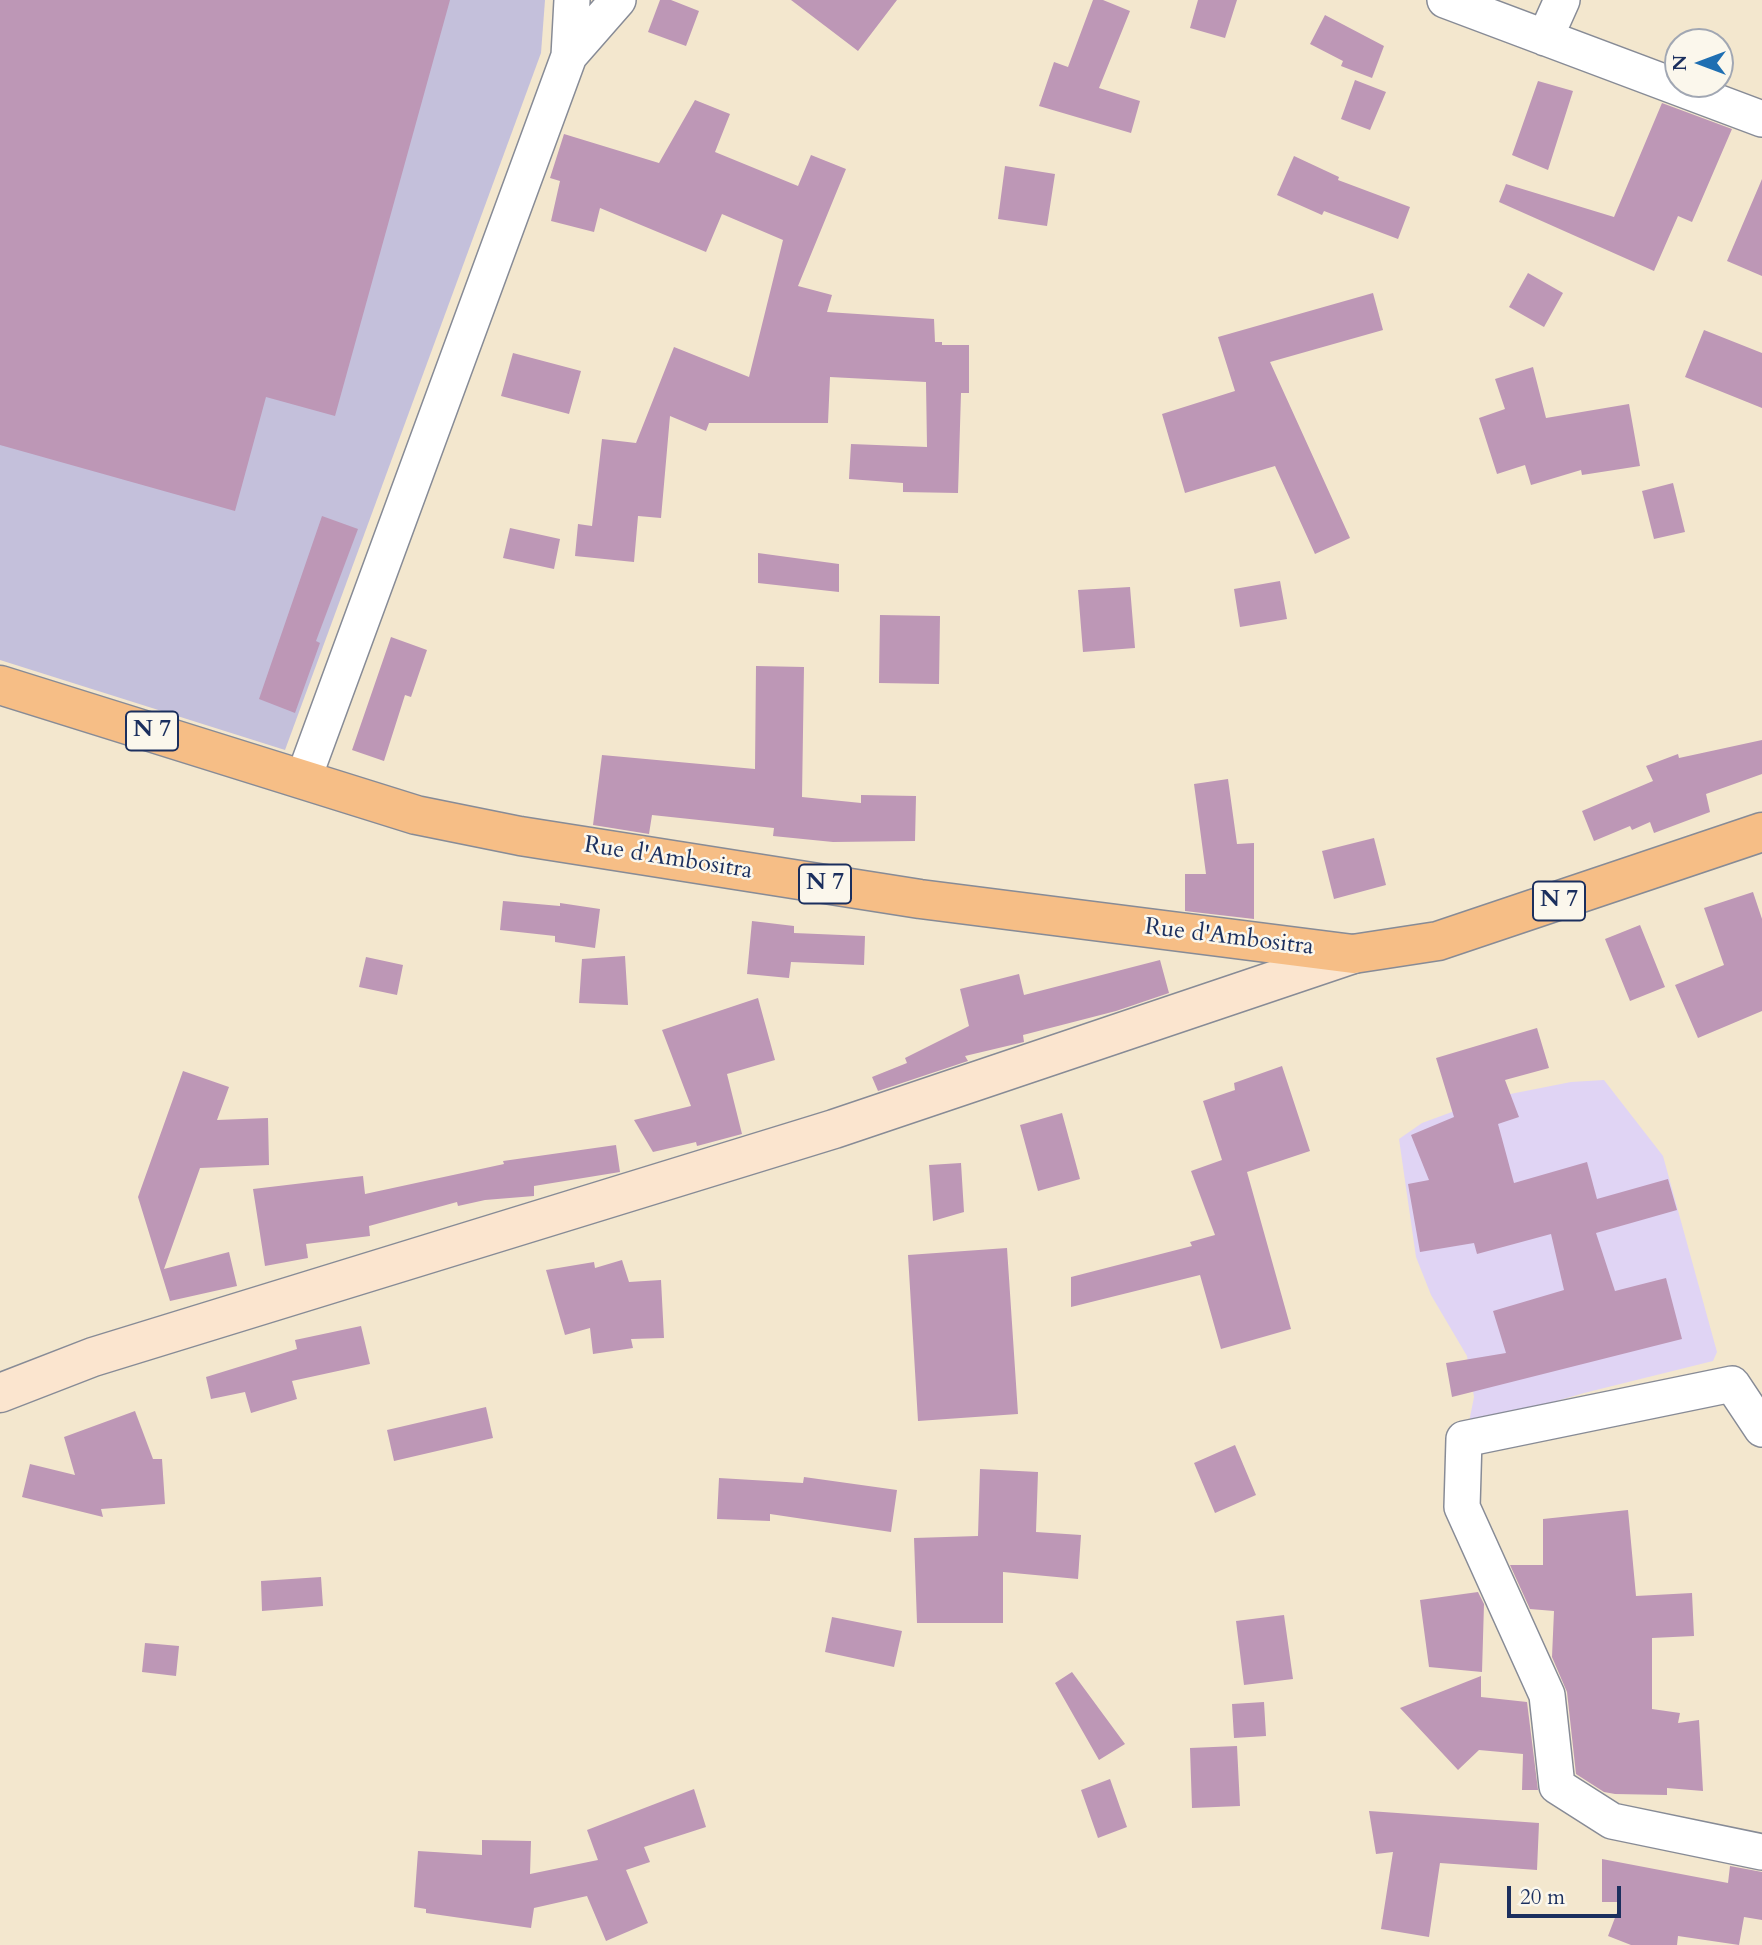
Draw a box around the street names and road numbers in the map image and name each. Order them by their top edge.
road number: N 7 [126,712,178,750]
street label: Rue d'Ambositra [582,831,754,887]
road number: N 7 [799,864,851,904]
road number: N 7 [1533,882,1585,920]
street label: Rue d'Ambositra [1143,913,1315,963]

